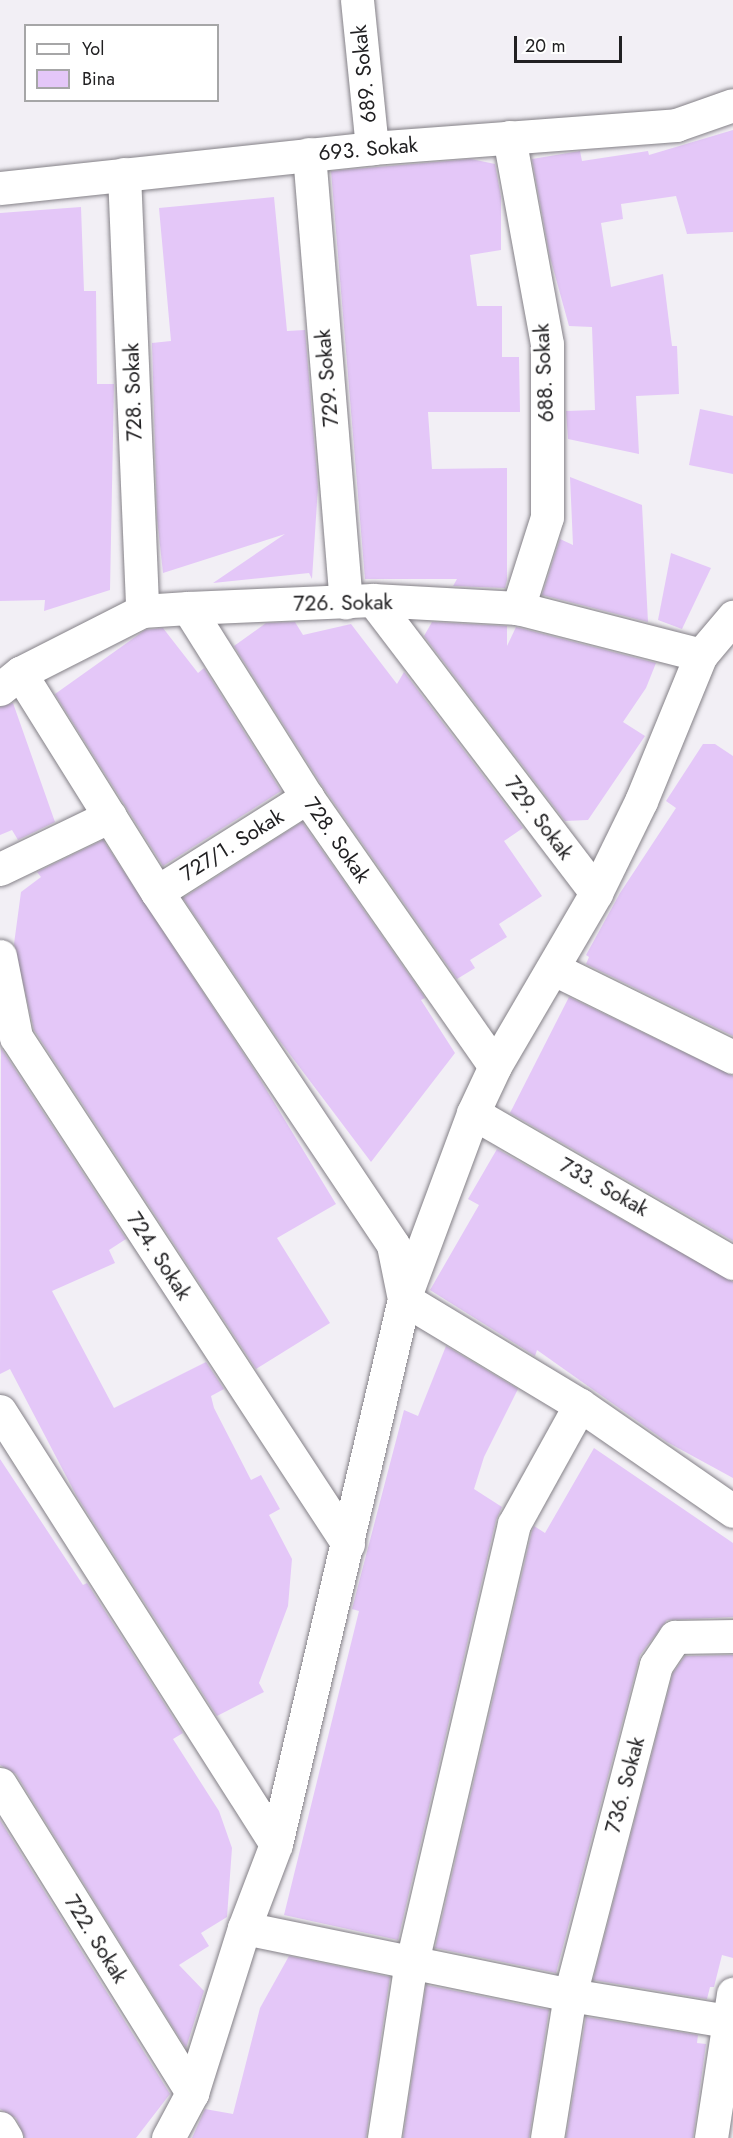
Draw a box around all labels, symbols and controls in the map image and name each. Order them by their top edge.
legend [24,24,219,102]
street label: 689. Sokak [346,24,382,124]
scale bar [517,24,625,62]
text: 20 m [525,33,565,59]
text: Yol [82,36,104,62]
text: Bina [82,66,115,92]
street label: 693. Sokak [317,132,419,166]
street label: 688. Sokak [529,323,559,423]
street label: 729. Sokak [310,328,344,428]
street label: 728. Sokak [119,342,147,442]
street label: 726. Sokak [293,590,393,616]
street label: 729. Sokak [500,771,578,865]
street label: 728. Sokak [298,793,376,887]
street label: 727/1. Sokak [176,803,288,887]
street label: 733. Sokak [555,1152,653,1222]
street label: 724. Sokak [121,1207,197,1305]
street label: 736. Sokak [600,1734,650,1836]
street label: 722. Sokak [59,1890,133,1988]

